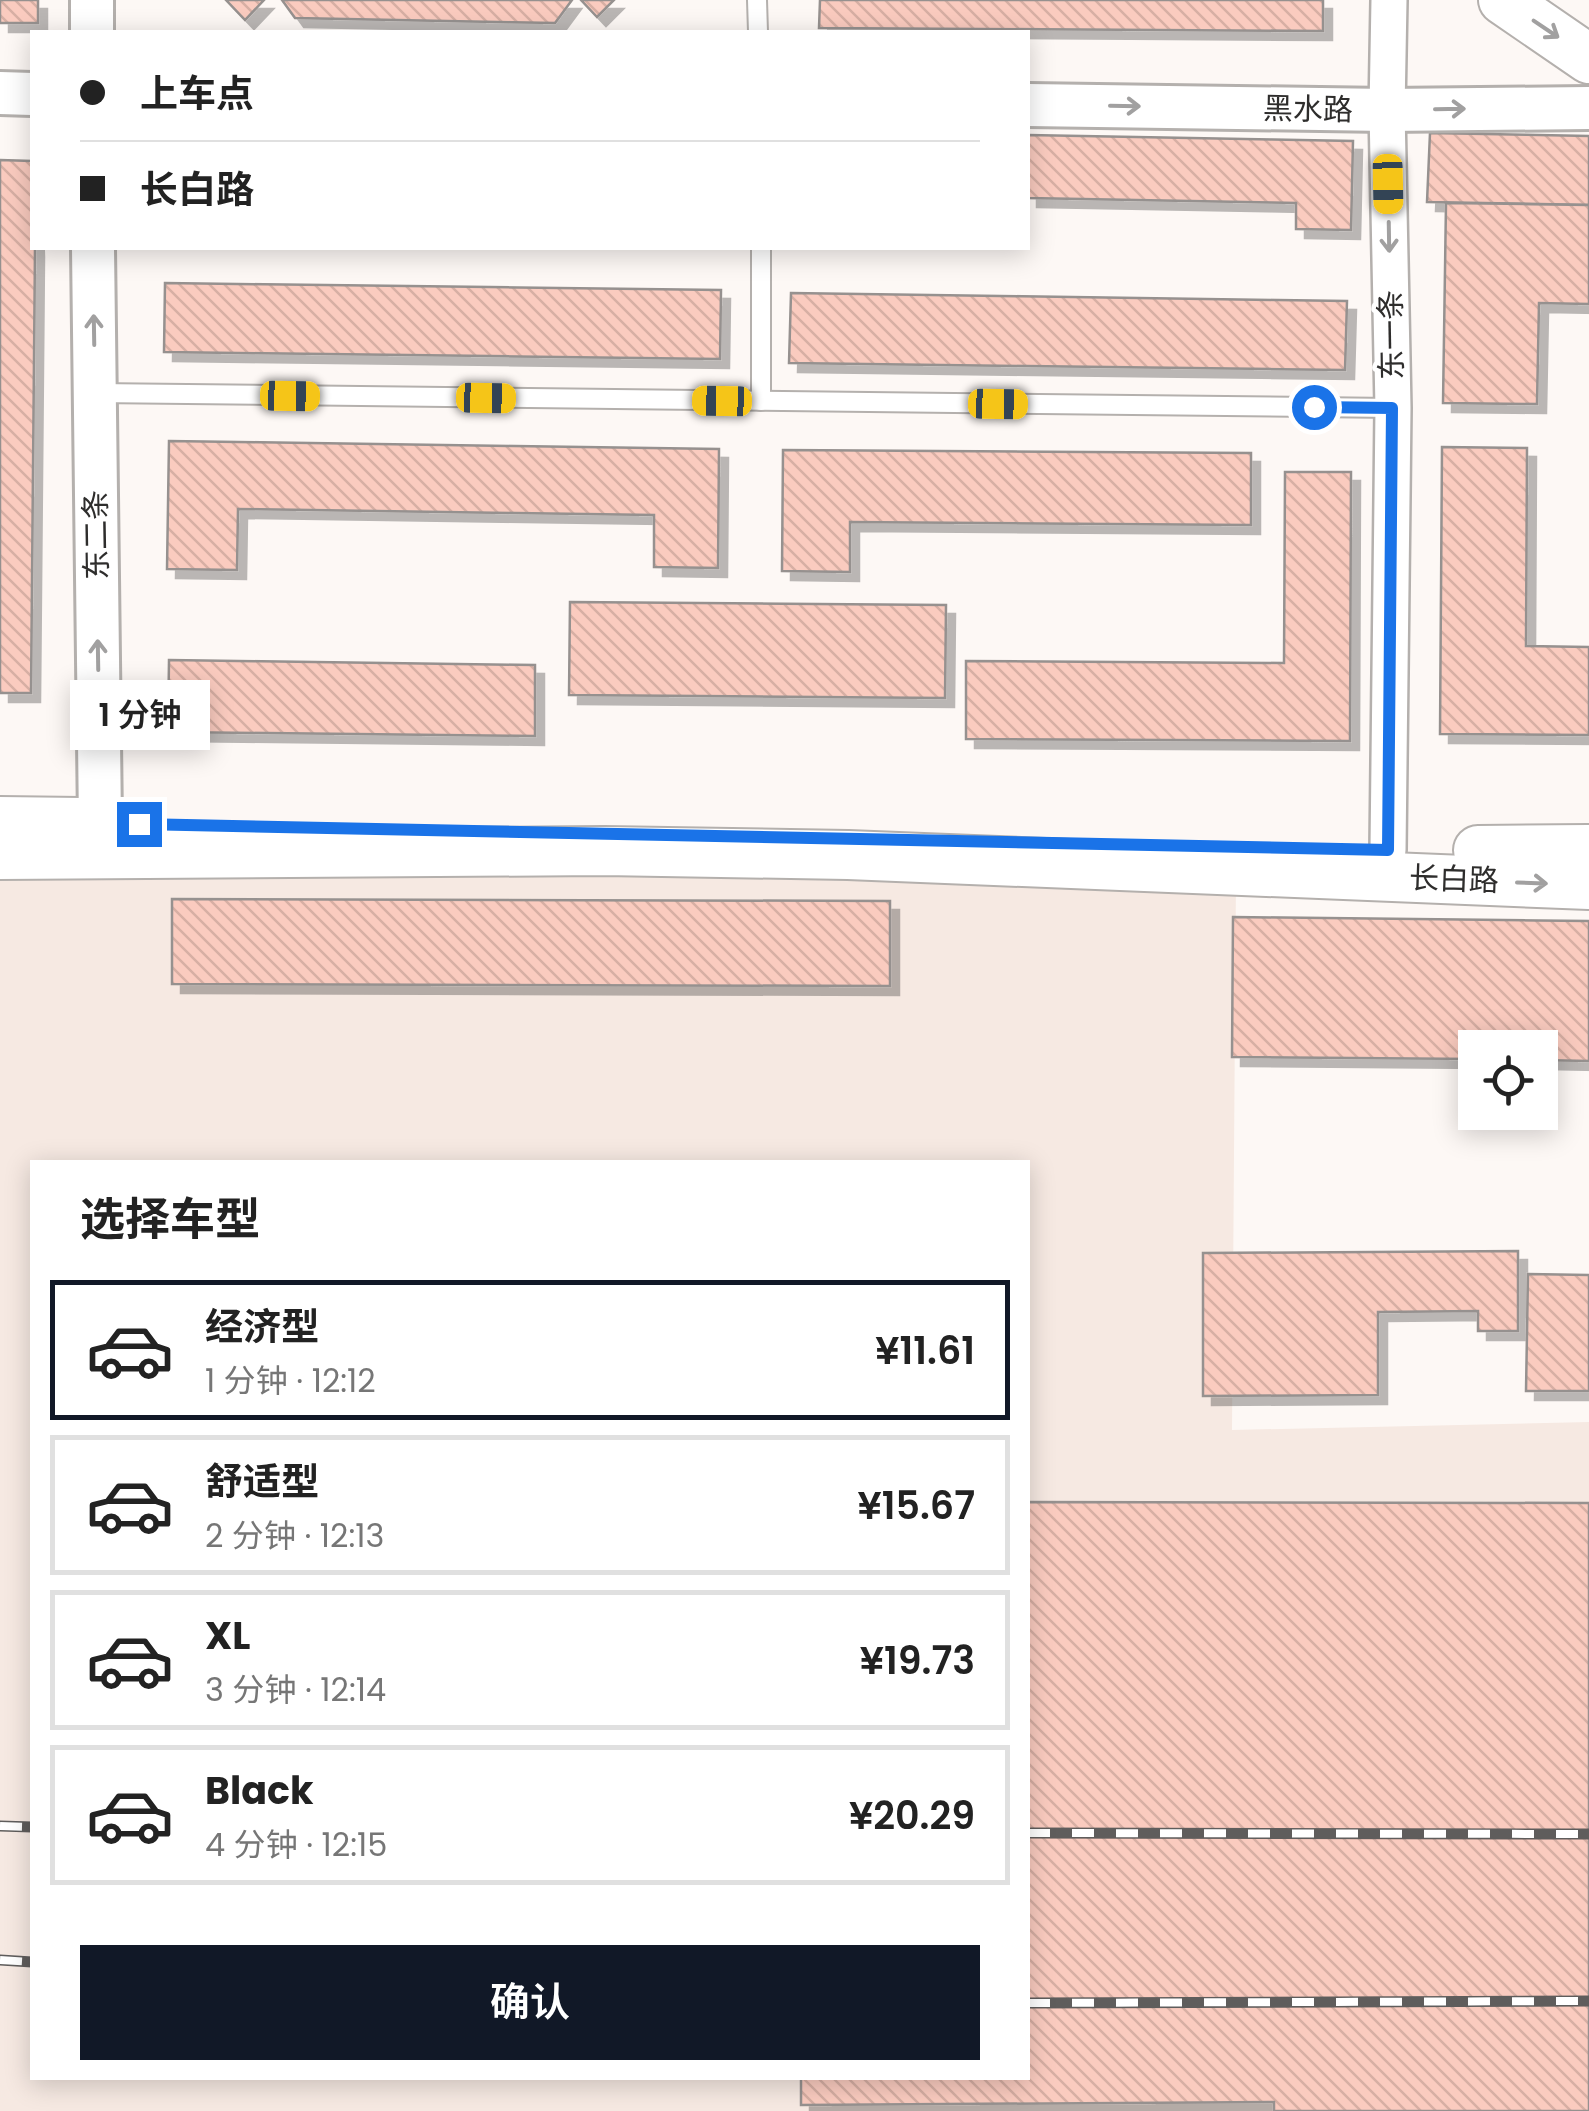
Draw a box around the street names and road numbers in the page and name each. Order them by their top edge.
street label: 黑水路 [1263,87,1353,131]
street label: 东一条 [1369,290,1413,380]
street label: 东二条 [74,490,118,580]
street label: 长白路 [1408,856,1500,902]

